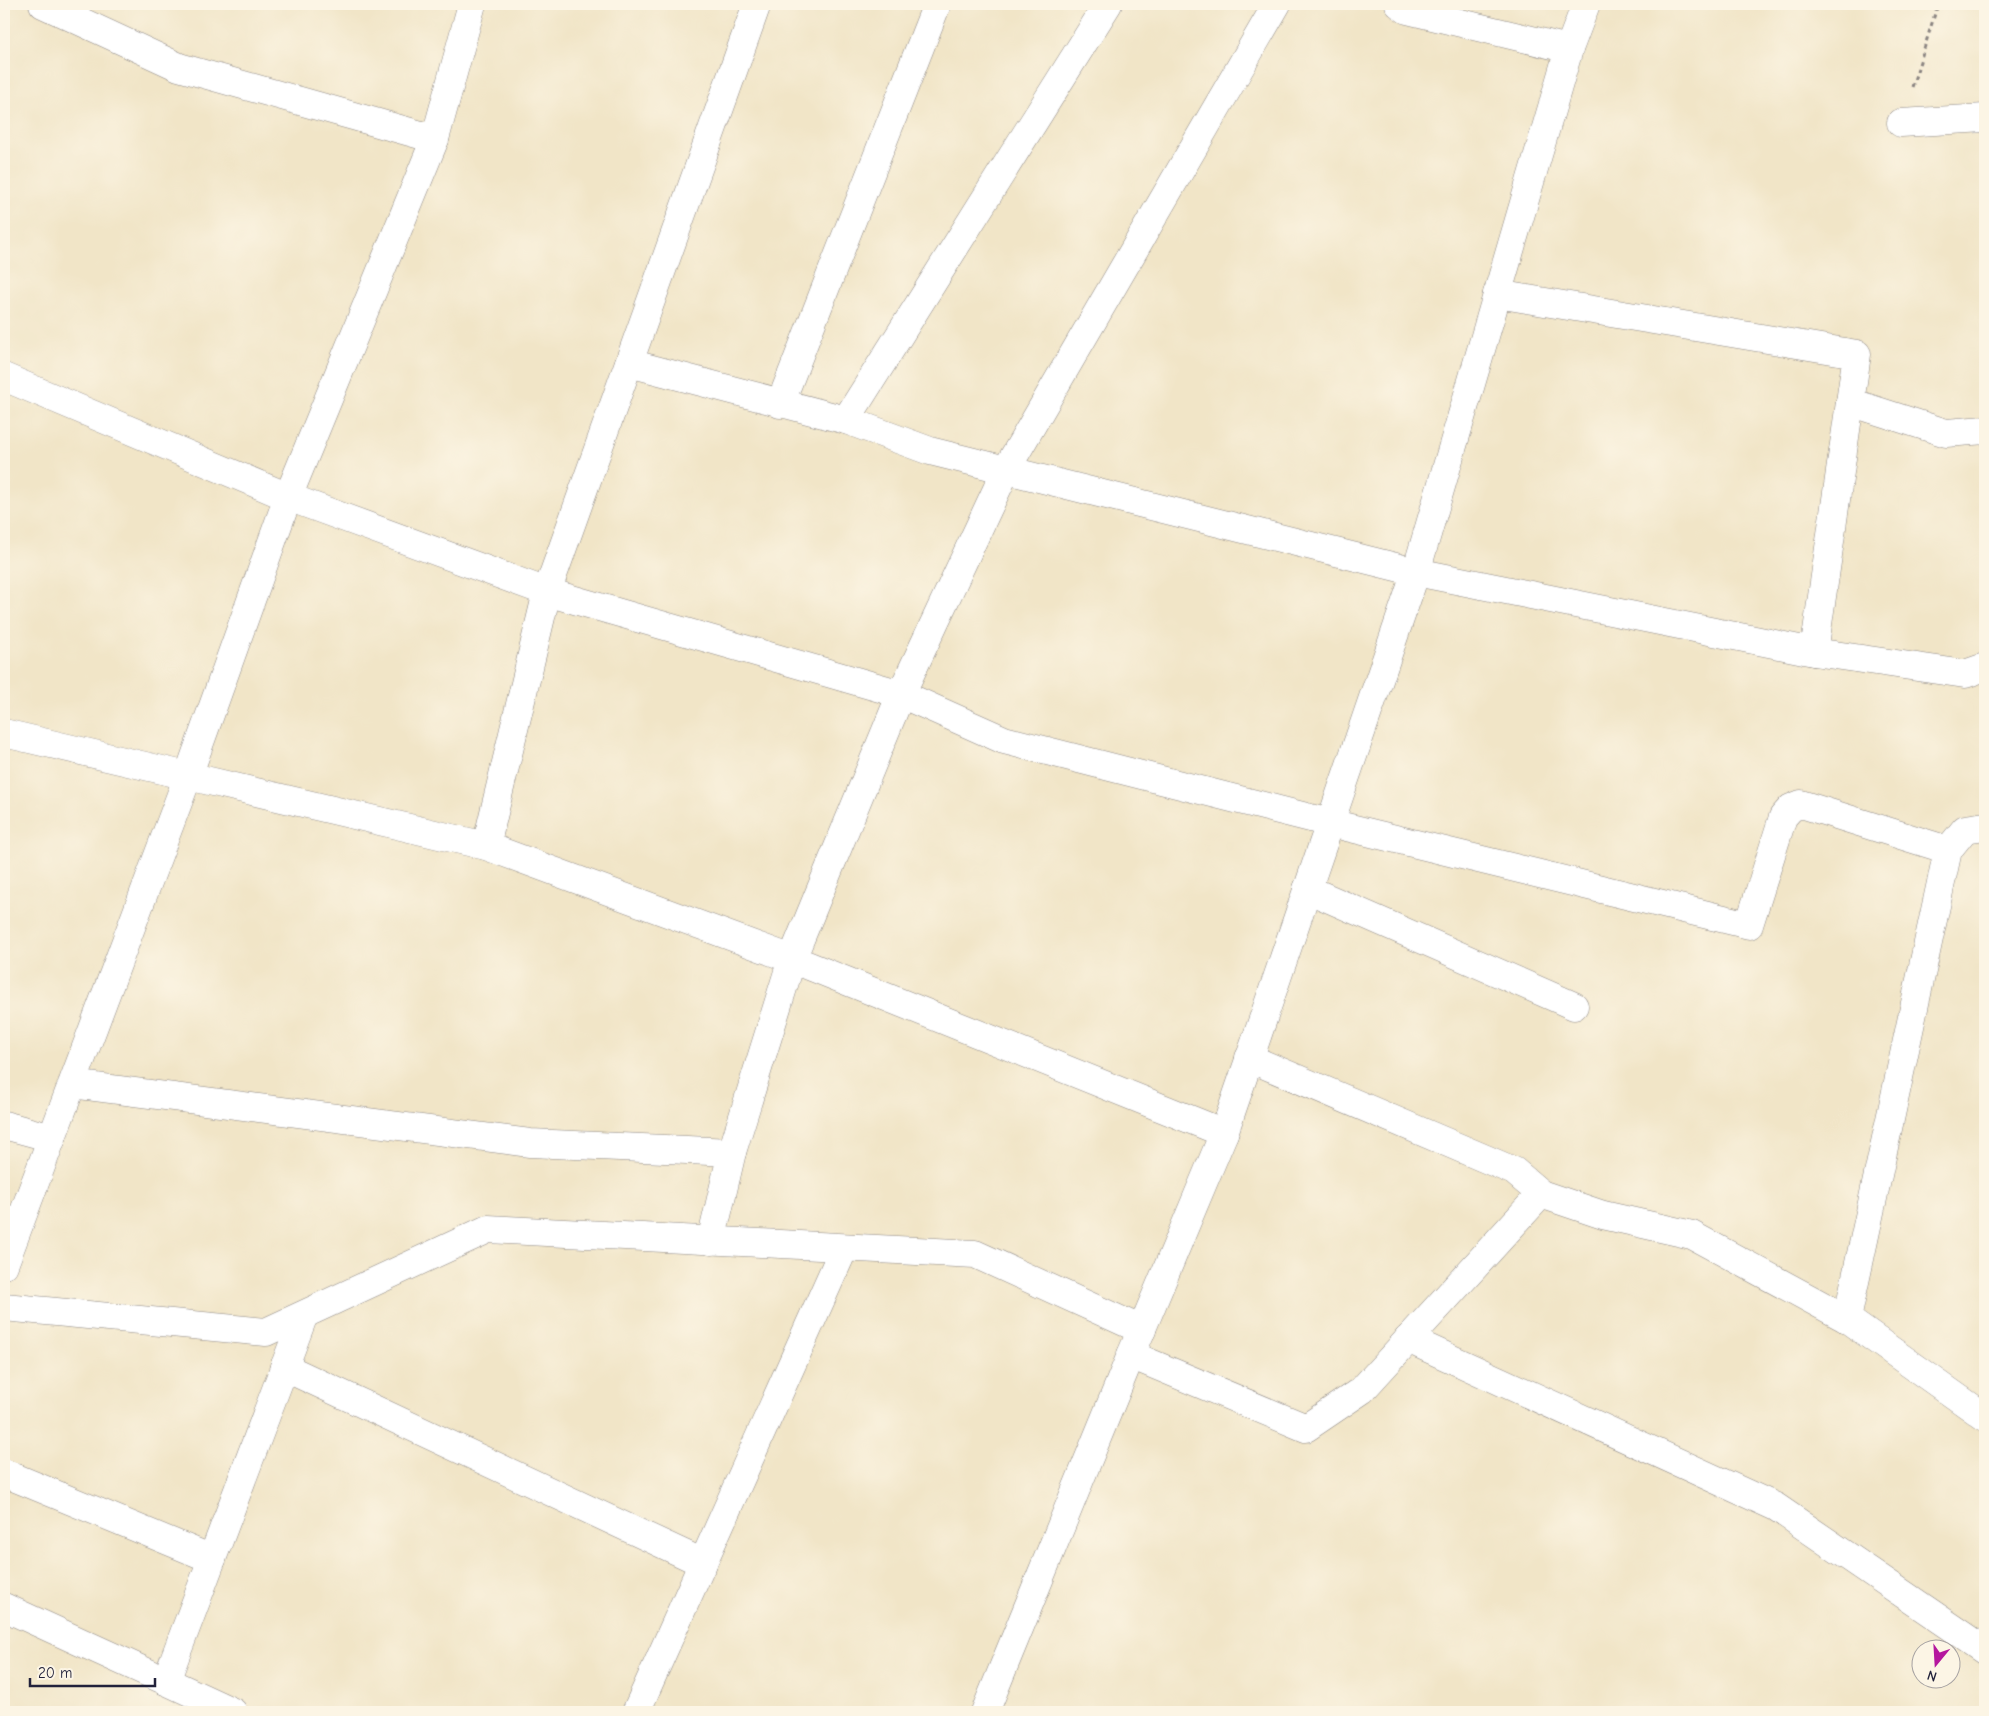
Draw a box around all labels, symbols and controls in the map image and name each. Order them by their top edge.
north arrow [1912,1638,1962,1688]
scale bar [30,1656,155,1688]
text: 20 m [38,1664,72,1682]
text: N [1925,1666,1939,1685]

